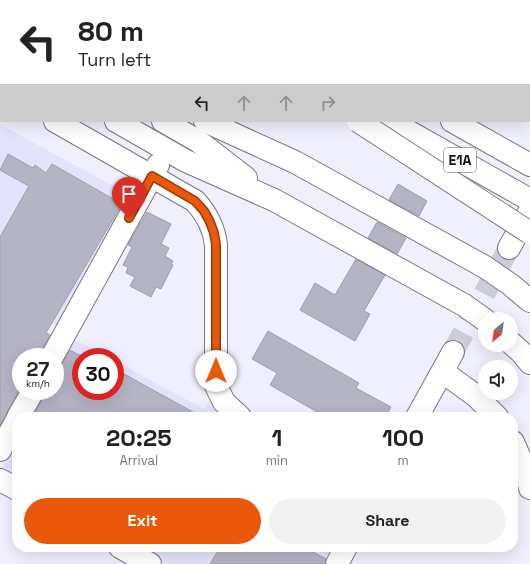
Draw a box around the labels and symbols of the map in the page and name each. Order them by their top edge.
road number: E1A [444,148,476,172]
pin [112,177,146,218]
north arrow [478,312,518,352]
speed limit sign: 30 [72,348,124,400]
position arrow [195,350,237,392]

